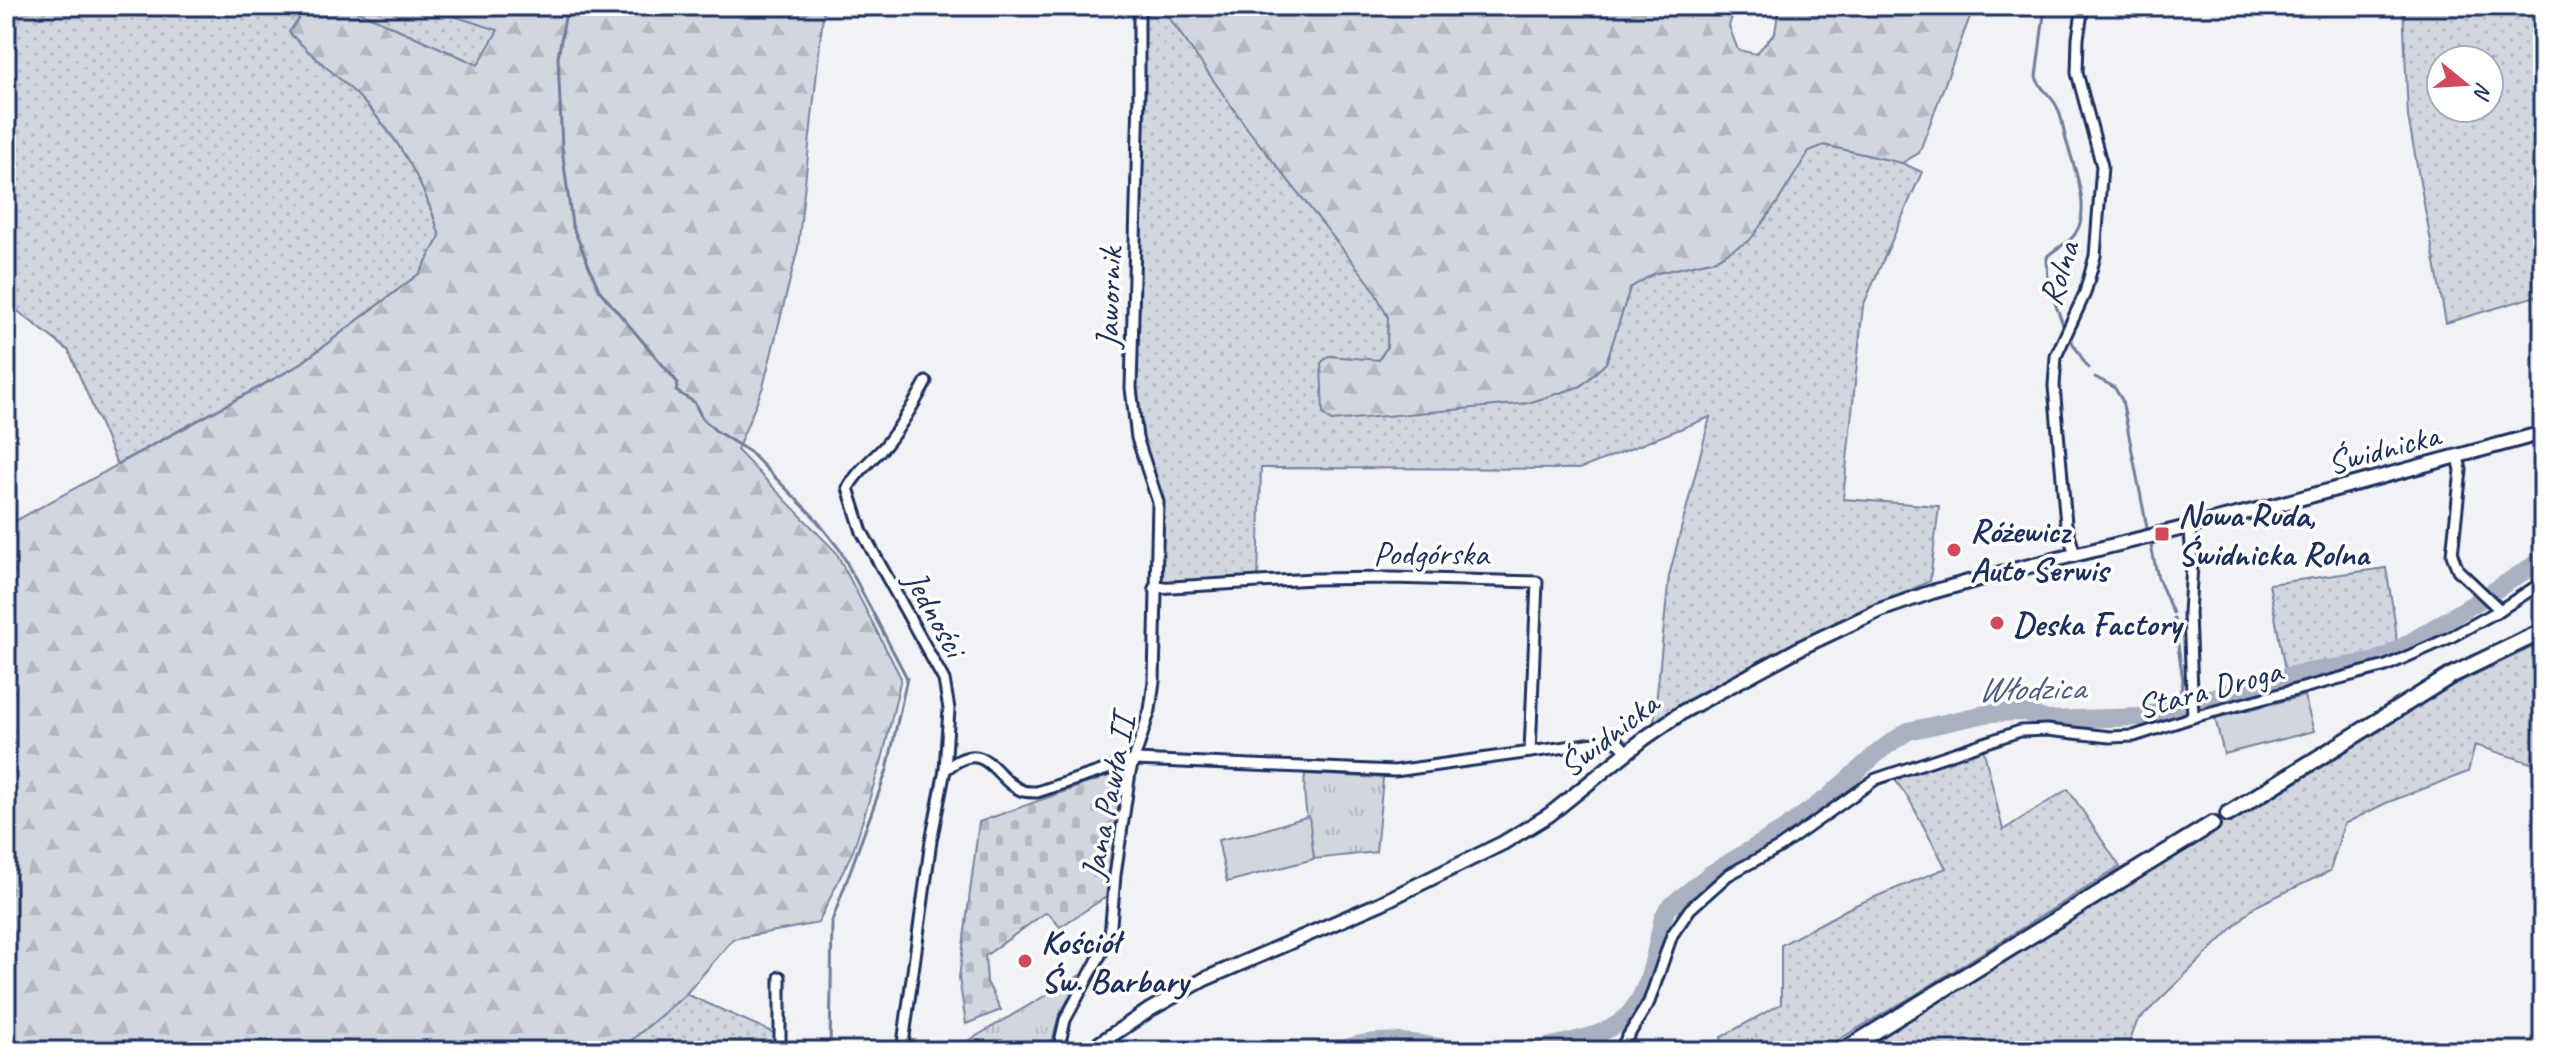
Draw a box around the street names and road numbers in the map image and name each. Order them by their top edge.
street label: Rolna [2028,234,2090,311]
street label: Jawornik [1085,244,1132,351]
street label: Świdnicka [2322,412,2447,484]
street label: Podgórska [1373,532,1491,575]
street label: Jedności [894,561,978,667]
street label: Stara Droga [2132,648,2288,728]
street label: Świdnicka [1550,680,1669,787]
street label: Jana Pawła II [1070,704,1146,885]

